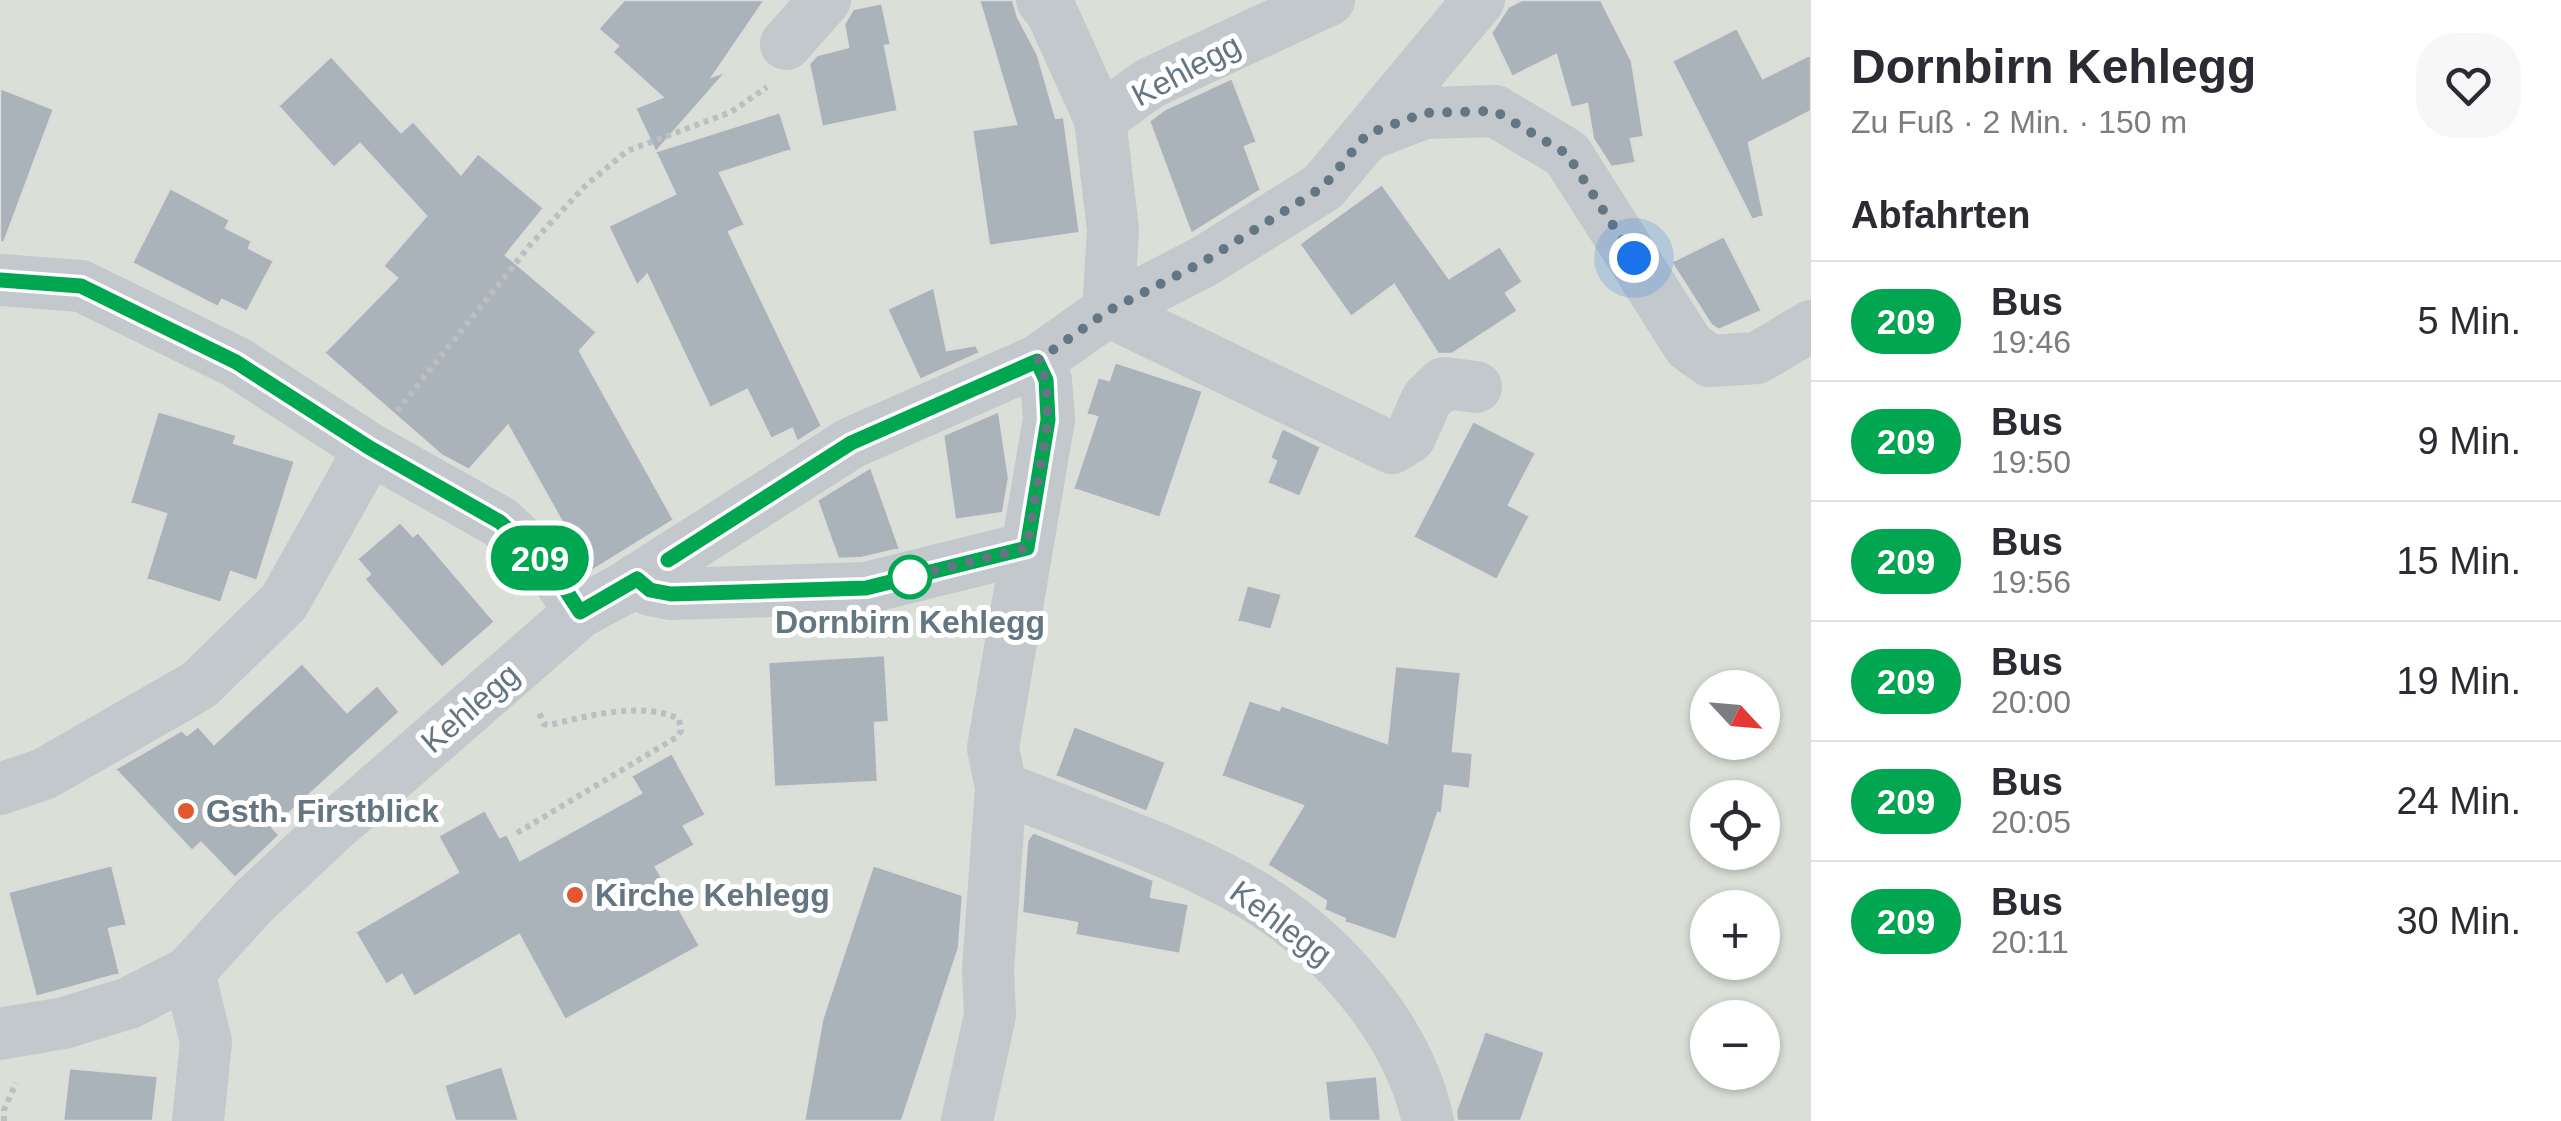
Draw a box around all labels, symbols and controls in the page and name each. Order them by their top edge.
street label: Kehlegg [1126,27,1246,113]
button: heart [2416,33,2521,138]
text: Dornbirn Kehlegg [1851,40,2256,93]
text: Zu Fuß · 2 Min. · 150 m [1851,104,2187,140]
text: Abfahrten [1851,194,2030,236]
your location [1609,233,1659,283]
text: Bus [1991,281,2063,323]
text: 5 Min. [2418,300,2521,342]
text: 209 [1877,302,1935,341]
text: 19:46 [1991,324,2071,360]
text: Bus [1991,401,2063,443]
text: 9 Min. [2418,420,2521,462]
text: 209 [1877,422,1935,461]
text: 19:50 [1991,444,2071,480]
text: Bus [1991,521,2063,563]
line badge: 209 [482,526,598,590]
text: 209 [511,539,569,578]
text: 15 Min. [2396,540,2521,582]
text: 209 [1877,542,1935,581]
marker: Dornbirn Kehlegg [889,556,931,598]
text: 19:56 [1991,564,2071,600]
place label: Dornbirn Kehlegg [775,604,1045,640]
text: Bus [1991,641,2063,683]
street label: Kehlegg [414,656,526,760]
text: 19 Min. [2396,660,2521,702]
text: 209 [1877,662,1935,701]
north arrow [1690,670,1780,760]
map controls [1690,670,1780,1090]
text: 20:00 [1991,684,2071,720]
text: Bus [1991,761,2063,803]
button: locate [1690,780,1780,870]
text: 24 Min. [2396,780,2521,822]
text: 209 [1877,782,1935,821]
place label: Gsth. Firstblick [206,793,439,829]
marker: Gsth. Firstblick [175,800,197,822]
text: 20:05 [1991,804,2071,840]
street label: Kehlegg [1223,873,1339,973]
place label: Kirche Kehlegg [595,877,830,913]
text: Bus [1991,881,2063,923]
marker: Kirche Kehlegg [564,884,586,906]
button: + [1690,890,1780,980]
text: 30 Min. [2396,900,2521,942]
text: 209 [1877,902,1935,941]
text: 20:11 [1991,924,2069,960]
button: − [1690,1000,1780,1090]

